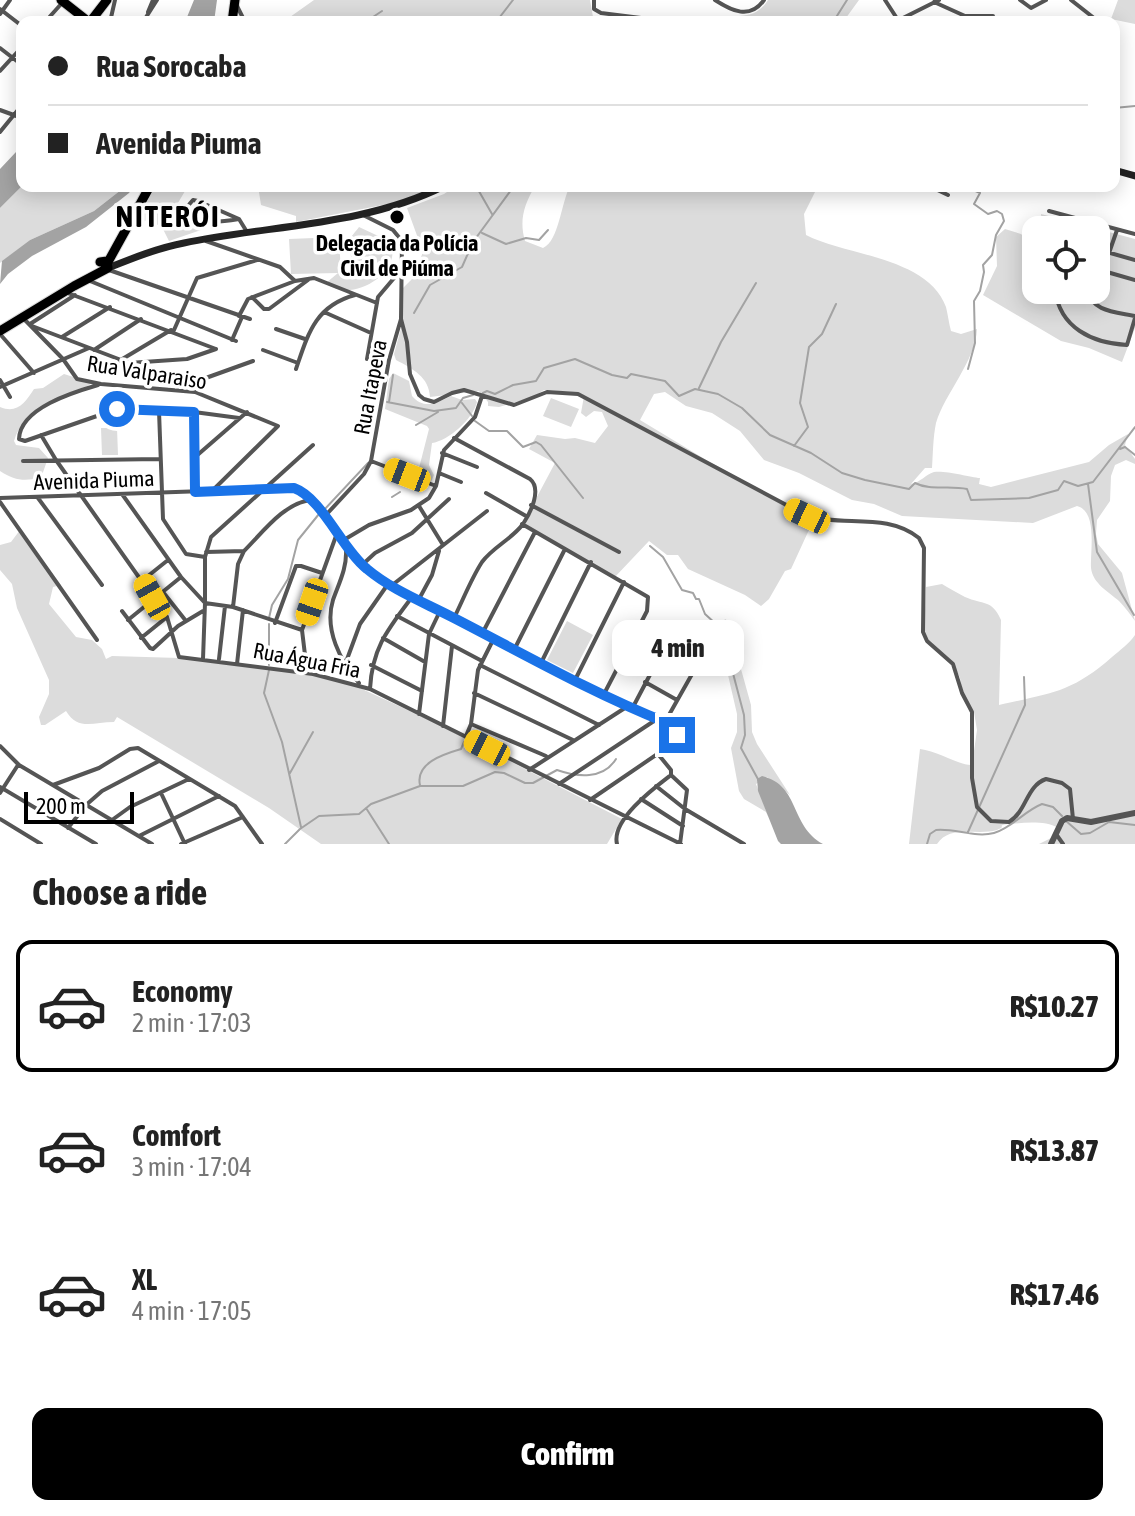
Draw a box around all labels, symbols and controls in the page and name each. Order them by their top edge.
text: Rua Sorocaba [96,49,246,83]
text: Avenida Piuma [96,126,261,160]
district label: NITERÓI [115,199,221,233]
marker: Delegacia da Polícia Civil de Piúma [388,208,406,226]
map controls [1022,216,1110,304]
button: locate [1022,216,1110,304]
place label: Delegacia da Polícia Civil de Piúma [316,230,478,281]
street label: Rua Itapeva [348,337,392,437]
street label: Rua Valparaiso [85,350,209,394]
route start [99,391,135,427]
car [380,455,434,495]
street label: Avenida Piuma [33,465,155,495]
car [780,495,834,537]
car [130,570,174,624]
car [293,575,331,629]
callout: 4 min [611,619,743,675]
text: 4 min [651,633,705,663]
street label: Rua Água Fria [251,637,363,683]
route end [659,717,695,753]
car [460,726,514,770]
scale bar [24,788,134,824]
text: 200 m [36,793,86,819]
text: Choose a ride [32,871,207,913]
icon: car [36,970,108,1042]
text: Economy [132,974,233,1008]
text: R$10.27 [1010,989,1099,1023]
text: 2 min · 17:03 [132,1008,252,1038]
icon: car [36,1114,108,1186]
text: Comfort [132,1118,221,1152]
text: R$13.87 [1010,1133,1099,1167]
text: 3 min · 17:04 [132,1152,252,1182]
icon: car [36,1258,108,1330]
text: XL [132,1262,157,1296]
text: R$17.46 [1010,1277,1099,1311]
text: 4 min · 17:05 [132,1296,252,1326]
button: Confirm [32,1408,1103,1500]

